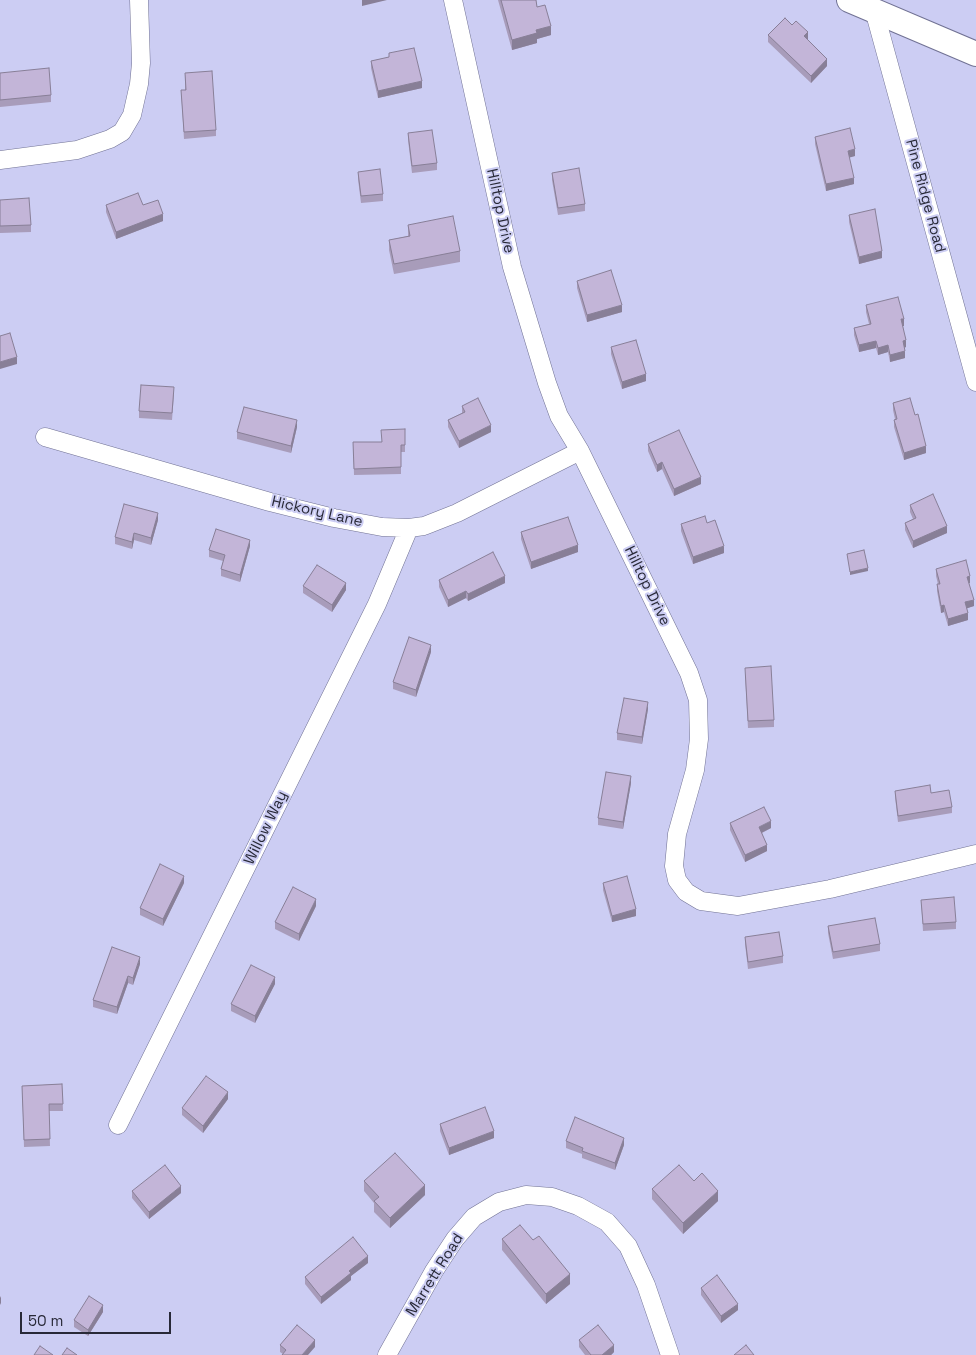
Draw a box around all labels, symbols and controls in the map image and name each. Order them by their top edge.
street label: Pine Ridge Road [901,137,949,255]
street label: Hilltop Drive [482,167,518,255]
street label: Hickory Lane [270,493,364,531]
street label: Hilltop Drive [620,543,674,629]
street label: Willow Way [240,788,292,868]
street label: Marrett Road [402,1230,468,1320]
scale bar [22,1302,174,1334]
text: 50 m [28,1311,63,1330]

